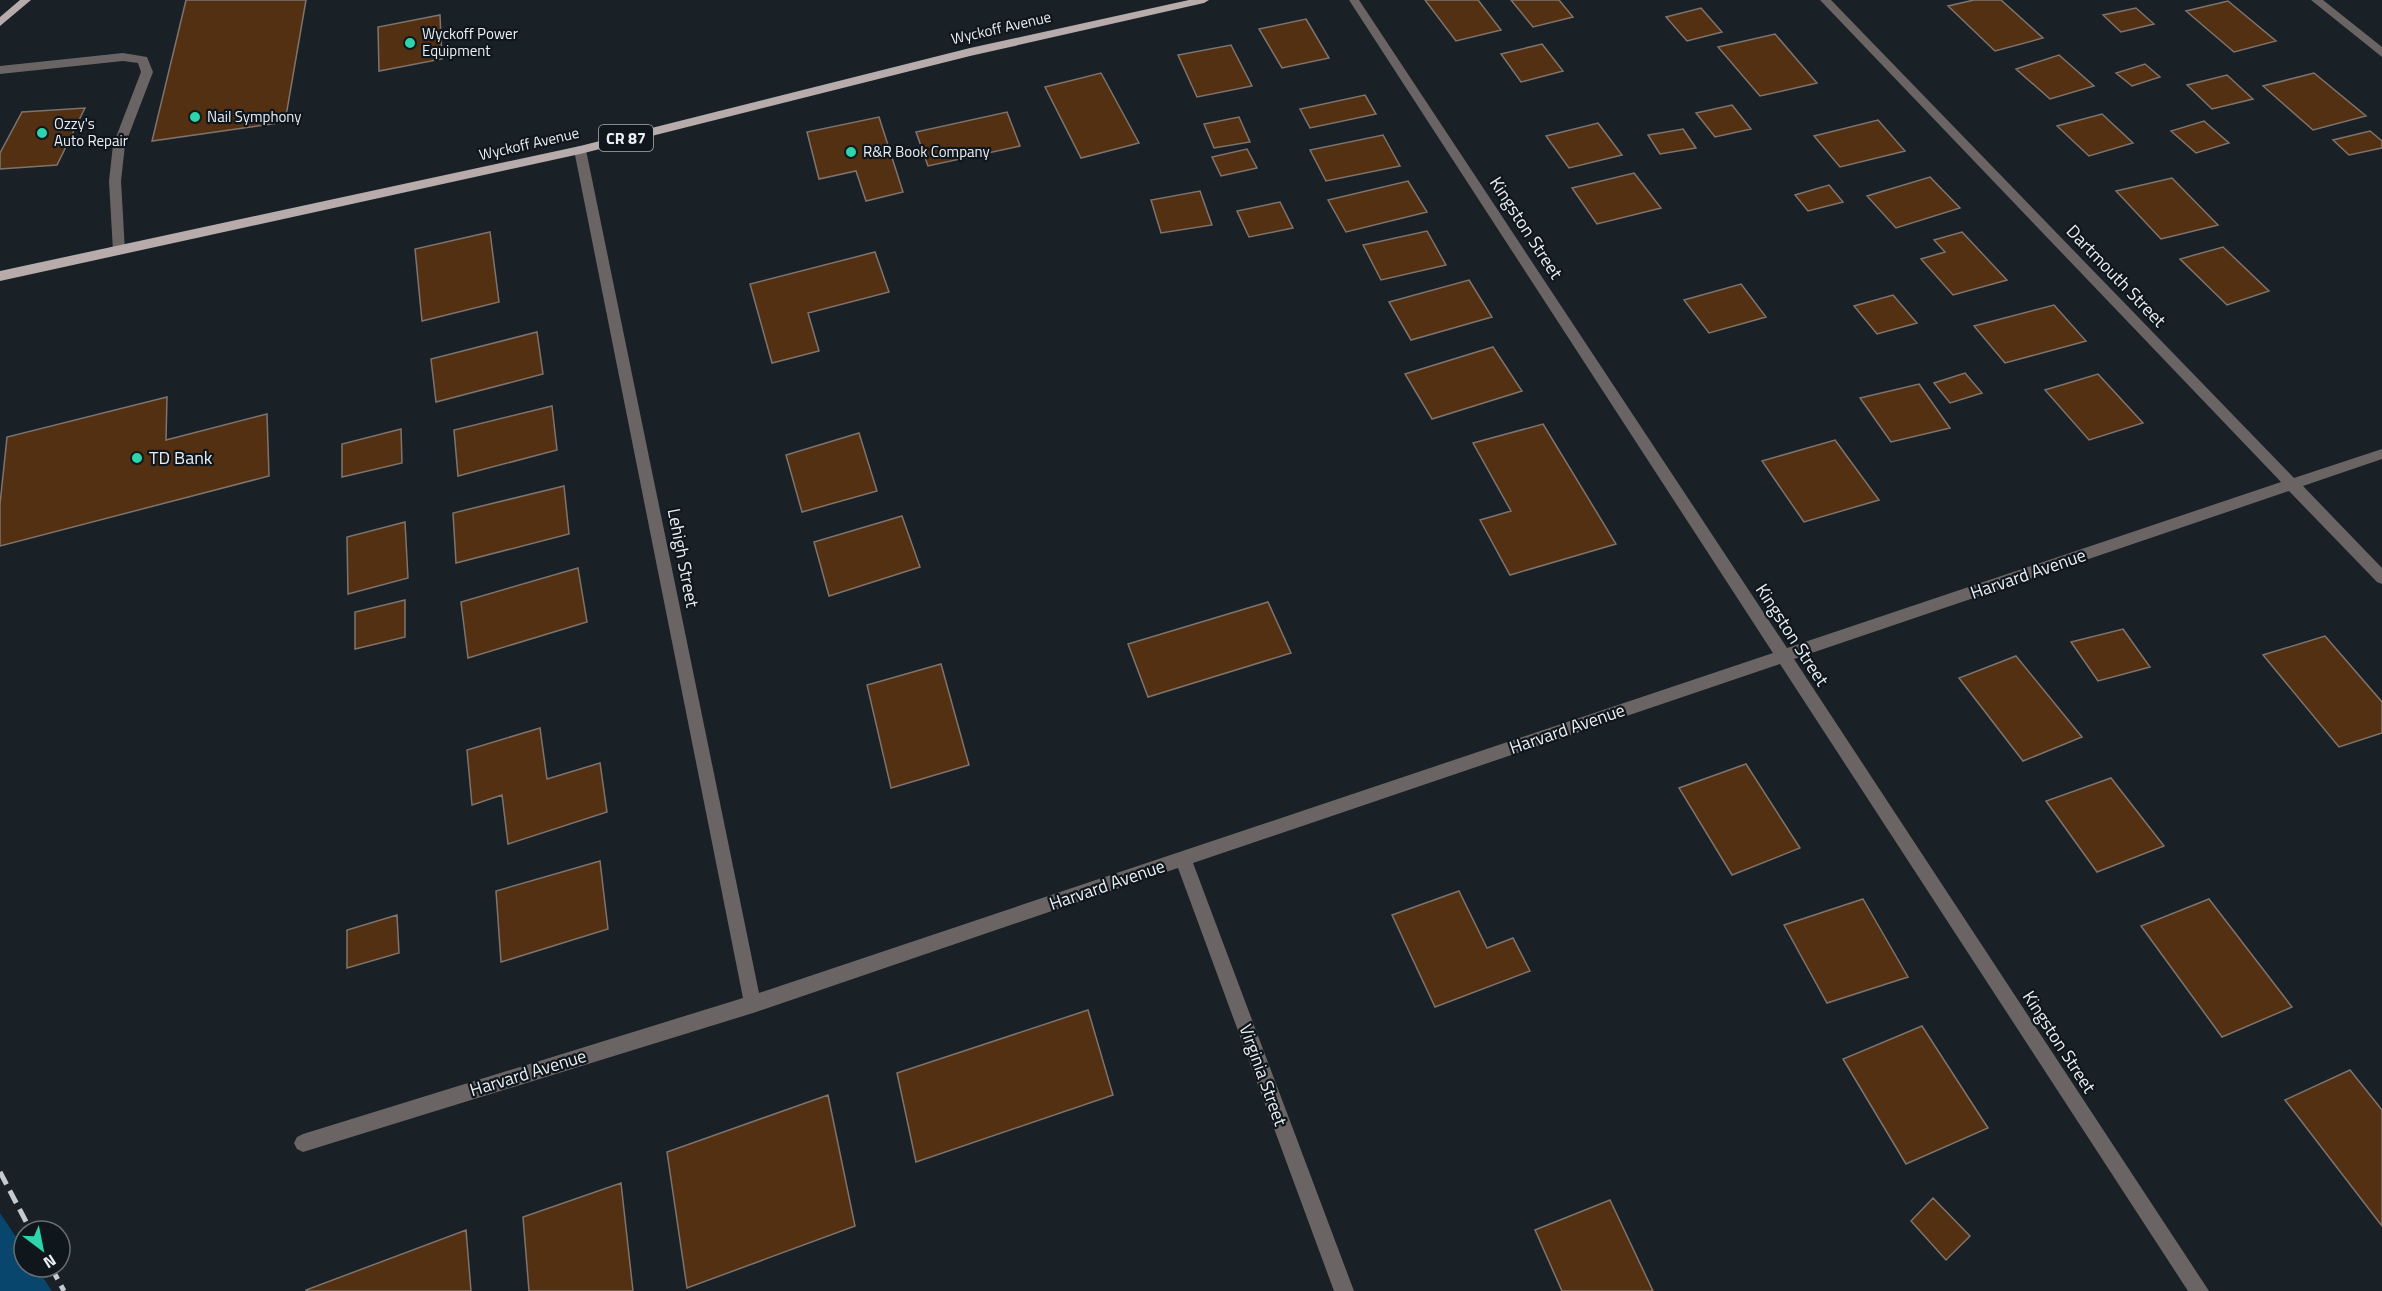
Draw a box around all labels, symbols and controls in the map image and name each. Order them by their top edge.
street label: Wyckoff Avenue [949,5,1053,50]
place label: Wyckoff Power Equipment [422,22,518,62]
marker: Wyckoff Power Equipment [403,36,417,50]
place label: Nail Symphony [207,105,302,128]
marker: Nail Symphony [188,110,202,124]
place label: Ozzy's Auto Repair [54,112,128,152]
street label: Wyckoff Avenue [477,121,581,166]
road number: CR 87 [599,125,653,151]
marker: Ozzy's Auto Repair [35,126,49,140]
place label: R&R Book Company [863,140,990,163]
marker: R&R Book Company [844,145,858,159]
street label: Kingston Street [1483,171,1570,285]
street label: Dartmouth Street [2060,218,2173,334]
place label: TD Bank [149,444,213,471]
marker: TD Bank [130,451,144,465]
street label: Lehigh Street [661,506,706,610]
street label: Harvard Avenue [1966,541,2089,606]
street label: Kingston Street [1749,578,1836,692]
street label: Harvard Avenue [1505,696,1628,761]
street label: Harvard Avenue [1045,852,1168,917]
street label: Kingston Street [2016,985,2103,1099]
street label: Virginia Street [1233,1020,1295,1130]
street label: Harvard Avenue [466,1042,590,1103]
north arrow [12,1219,72,1279]
text: N [39,1249,61,1275]

